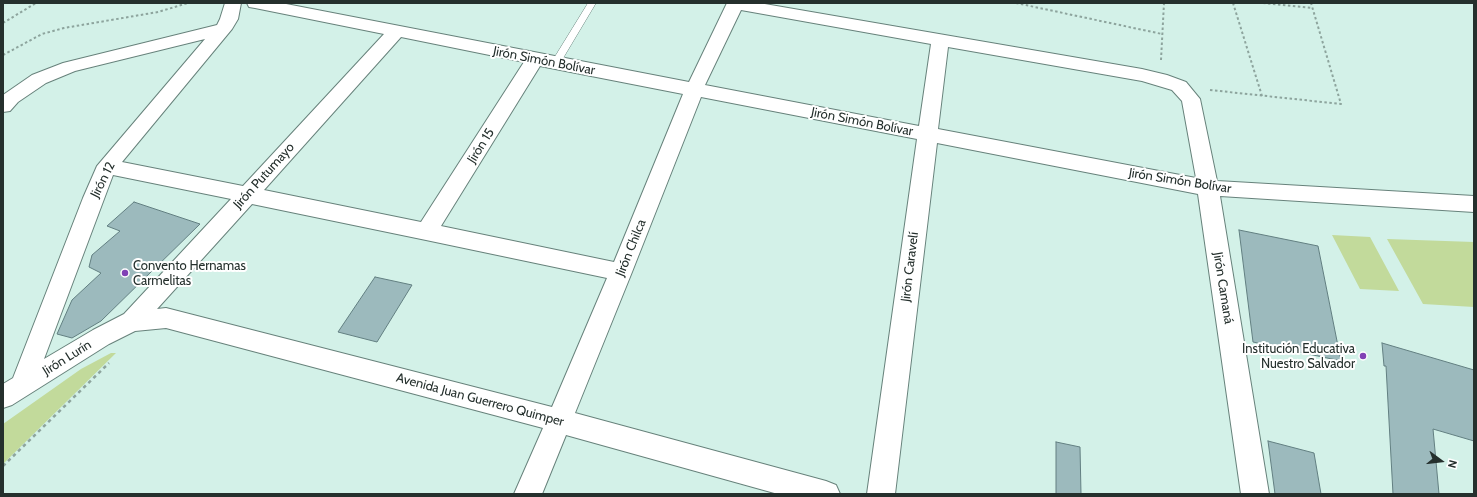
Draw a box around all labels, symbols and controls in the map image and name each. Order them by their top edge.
street label: Jirón Simón Bolívar [492,43,596,79]
street label: Jirón Simón Bolívar [810,104,914,140]
street label: Jirón 15 [464,126,498,166]
street label: Jirón Putumayo [230,140,298,212]
street label: Jirón 12 [87,159,119,201]
street label: Jirón Simón Bolívar [1128,165,1232,197]
street label: Jirón Chilca [612,217,650,279]
street label: Jirón Caravelí [898,231,922,303]
street label: Jirón Camaná [1210,251,1236,325]
place label: Convento Hernamas Carmelitas [133,258,246,289]
marker: Convento Hernamas Carmelitas [120,268,130,278]
street label: Jirón Lurín [40,337,94,379]
place label: Institución Educativa Nuestro Salvador [1242,341,1355,372]
marker: Institución Educativa Nuestro Salvador [1358,351,1368,361]
street label: Avenida Juan Guerrero Quimper [394,370,566,430]
north arrow [1421,441,1461,481]
text: N [1445,459,1460,470]

